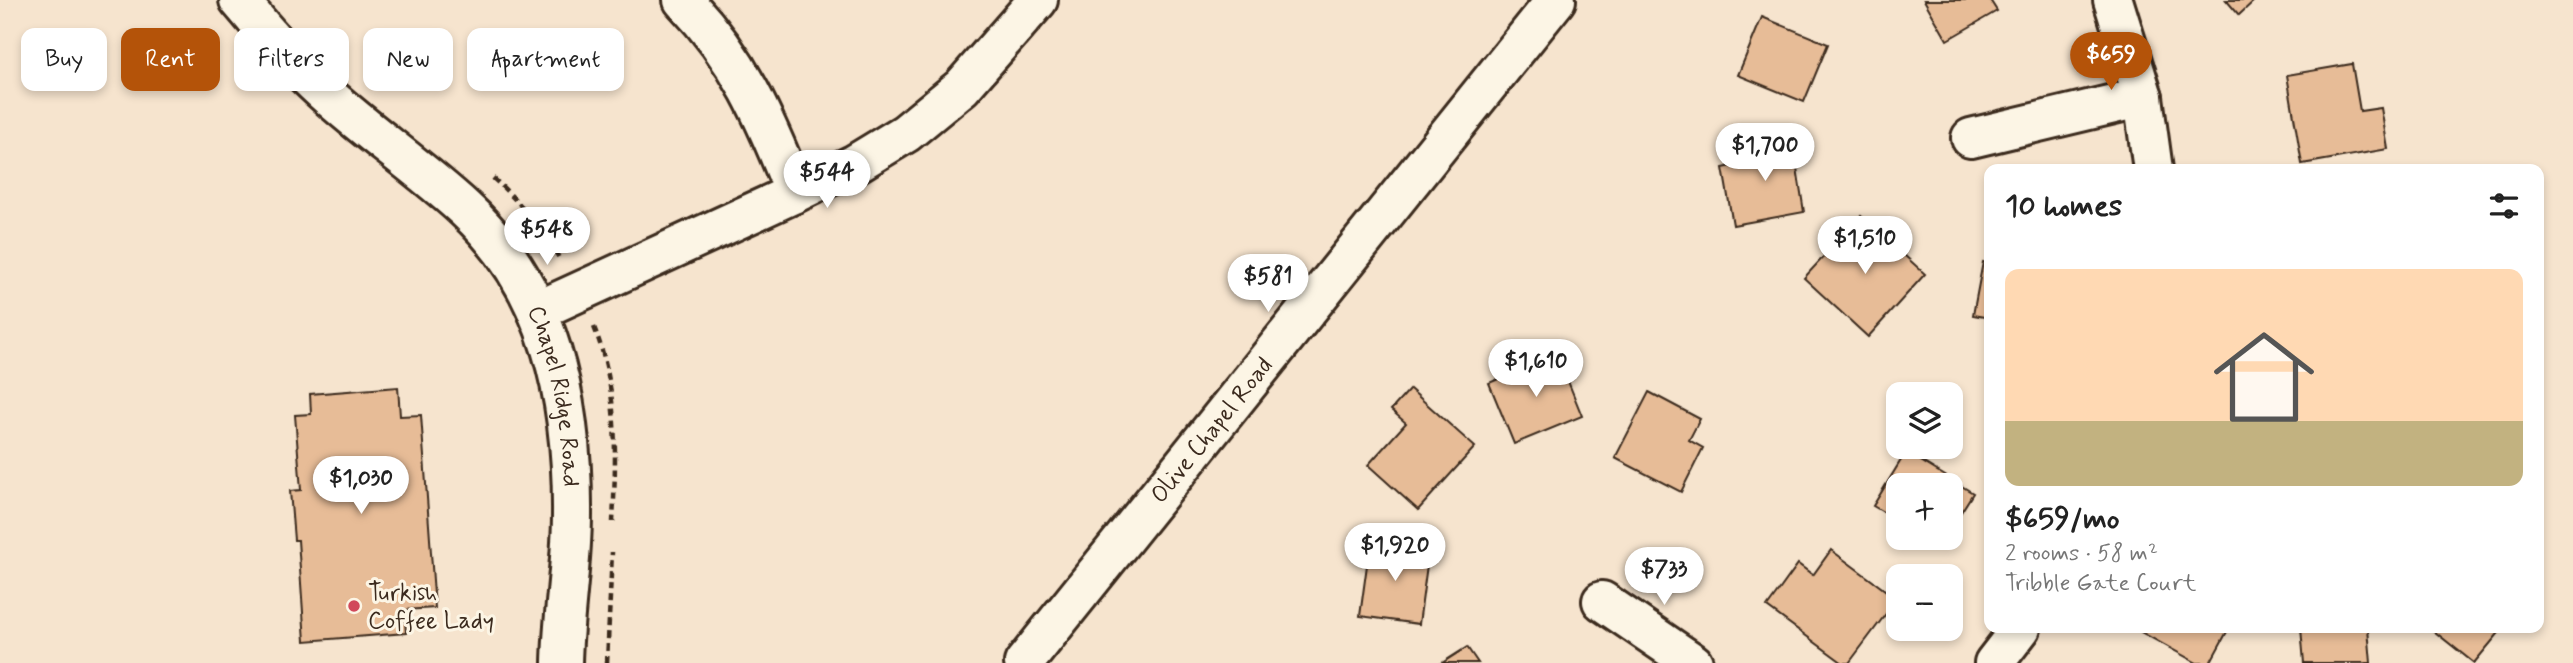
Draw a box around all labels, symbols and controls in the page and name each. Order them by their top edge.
chip: Buy [21,28,107,91]
chip: Rent [121,28,220,91]
chip: Filters [234,28,349,91]
chip: New [363,28,453,91]
chip: Apartment [467,28,624,91]
pin: $659 [2070,32,2152,92]
text: $659 [2086,40,2136,70]
pin: $1,700 [1708,124,1822,183]
text: $1,700 [1731,131,1799,161]
pin: $544 [786,150,868,210]
text: $544 [800,158,854,188]
text: 10 homes [2005,187,2122,226]
icon: filters [2485,187,2523,225]
pin: $548 [506,208,588,267]
text: $548 [520,215,574,245]
pin: $1,510 [1808,216,1922,276]
text: $1,510 [1834,224,1896,254]
pin: $581 [1227,254,1309,314]
text: $581 [1244,262,1292,292]
street label: Chapel Ridge Road [519,301,586,487]
icon: home [2201,314,2327,440]
pin: $1,610 [1479,340,1593,399]
text: $1,610 [1504,347,1568,377]
street label: Olive Chapel Road [1144,351,1280,510]
map controls [1886,382,1963,641]
button: layers [1886,382,1963,459]
pin: $1,030 [304,456,418,516]
text: $1,030 [329,464,393,494]
button: + [1886,473,1963,550]
text: $659/mo [2005,500,2120,539]
pin: $1,920 [1338,524,1452,583]
text: $1,920 [1360,531,1430,561]
text: 2 rooms · 58 m² [2005,539,2158,569]
pin: $733 [1623,548,1705,607]
text: $733 [1641,555,1687,585]
button: − [1886,564,1963,641]
text: Tribble Gate Court [2005,569,2196,599]
place label: Turkish Coffee Lady [368,578,494,637]
marker: Turkish Coffee Lady [346,598,362,614]

